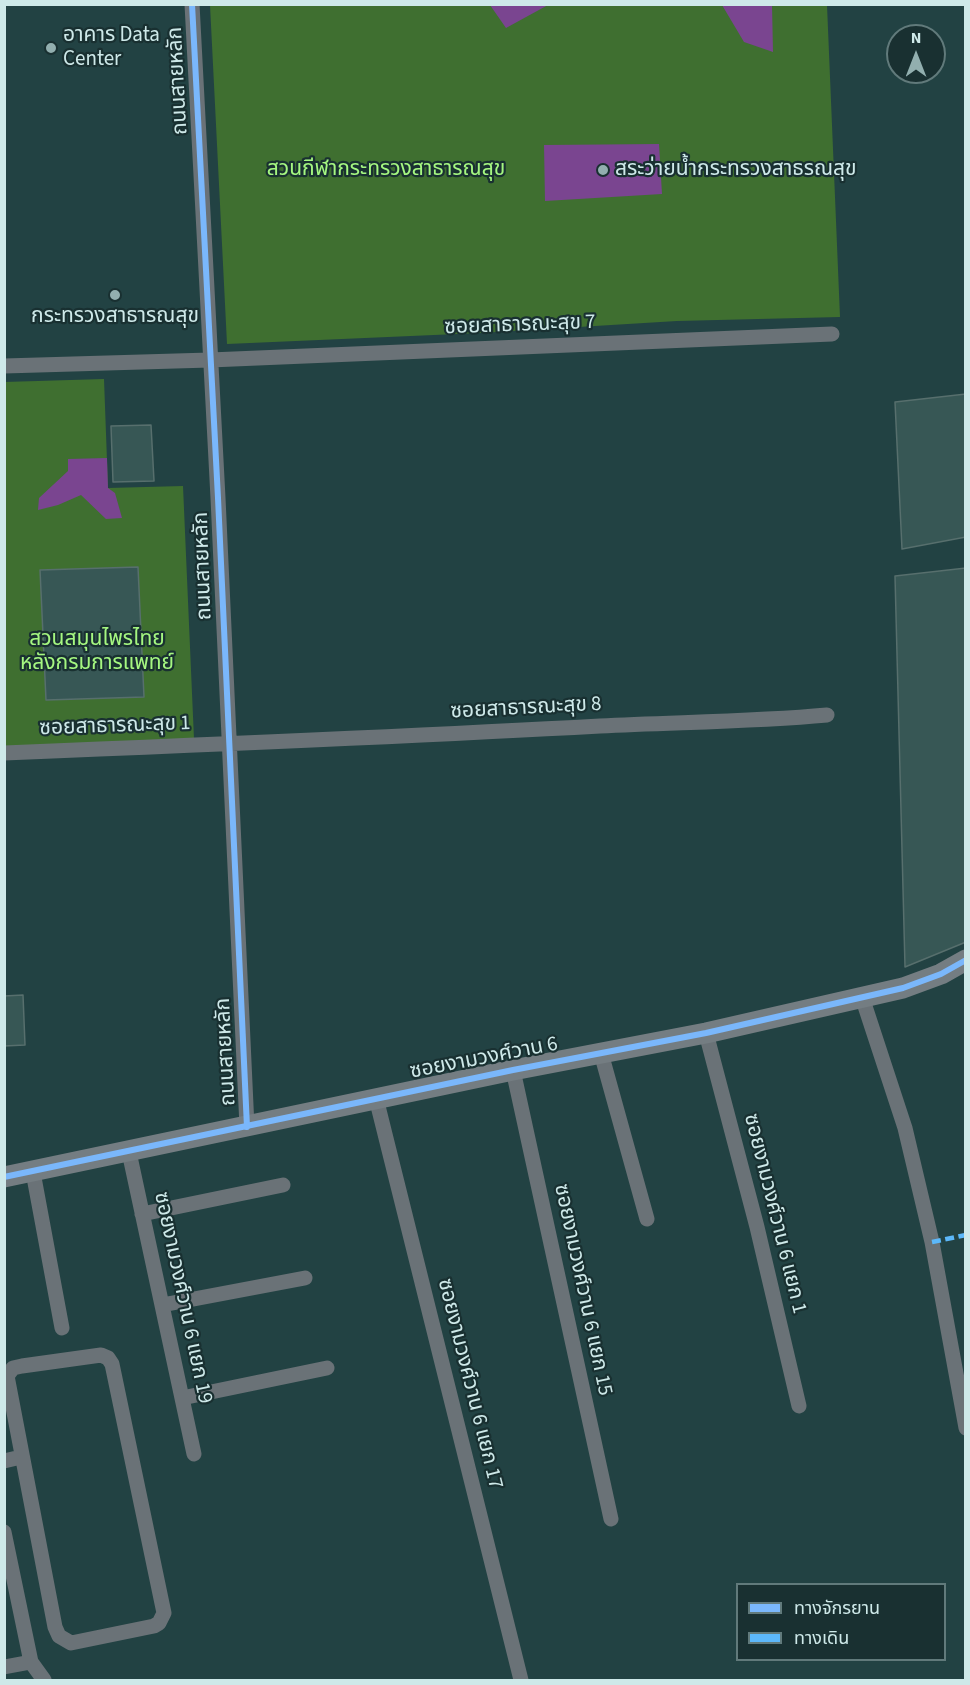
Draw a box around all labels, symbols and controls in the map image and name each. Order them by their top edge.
place label: อาคาร Data Center [63,23,160,73]
north arrow [886,24,946,84]
street label: ถนนสายหลัก [164,26,194,136]
text: N [911,27,921,49]
marker: อาคาร Data Center [44,41,58,55]
park label: สวนกีฬากระทรวงสาธารณสุข [267,157,505,183]
place label: สระว่ายน้ำกระทรวงสาธรณสุข [615,157,856,183]
marker: สระว่ายน้ำกระทรวงสาธรณสุข [596,163,610,177]
marker: กระทรวงสาธารณสุข [108,288,122,302]
place label: กระทรวงสาธารณสุข [31,304,199,330]
street label: ซอยสาธารณะสุข 7 [444,311,596,341]
street label: ถนนสายหลัก [190,511,218,621]
park label: สวนสมุนไพรไทย หลังกรมการแพทย์ [20,627,174,677]
street label: ซอยสาธารณะสุข 8 [450,692,602,726]
street label: ซอยสาธารณะสุข 1 [39,712,191,742]
street label: ถนนสายหลัก [212,997,242,1107]
street label: ซอยงามวงศ์วาน 6 [408,1032,560,1086]
street label: ซอยงามวงศ์วาน 6 แยก 1 [737,1111,811,1317]
street label: ซอยงามวงศ์วาน 6 แยก 15 [547,1182,617,1398]
street label: ซอยงามวงศ์วาน 6 แยก 19 [147,1190,217,1406]
street label: ซอยงามวงศ์วาน 6 แยก 17 [431,1276,507,1492]
legend [736,1583,946,1661]
text: ทางจักรยาน [794,1596,880,1621]
text: ทางเดิน [794,1626,849,1651]

